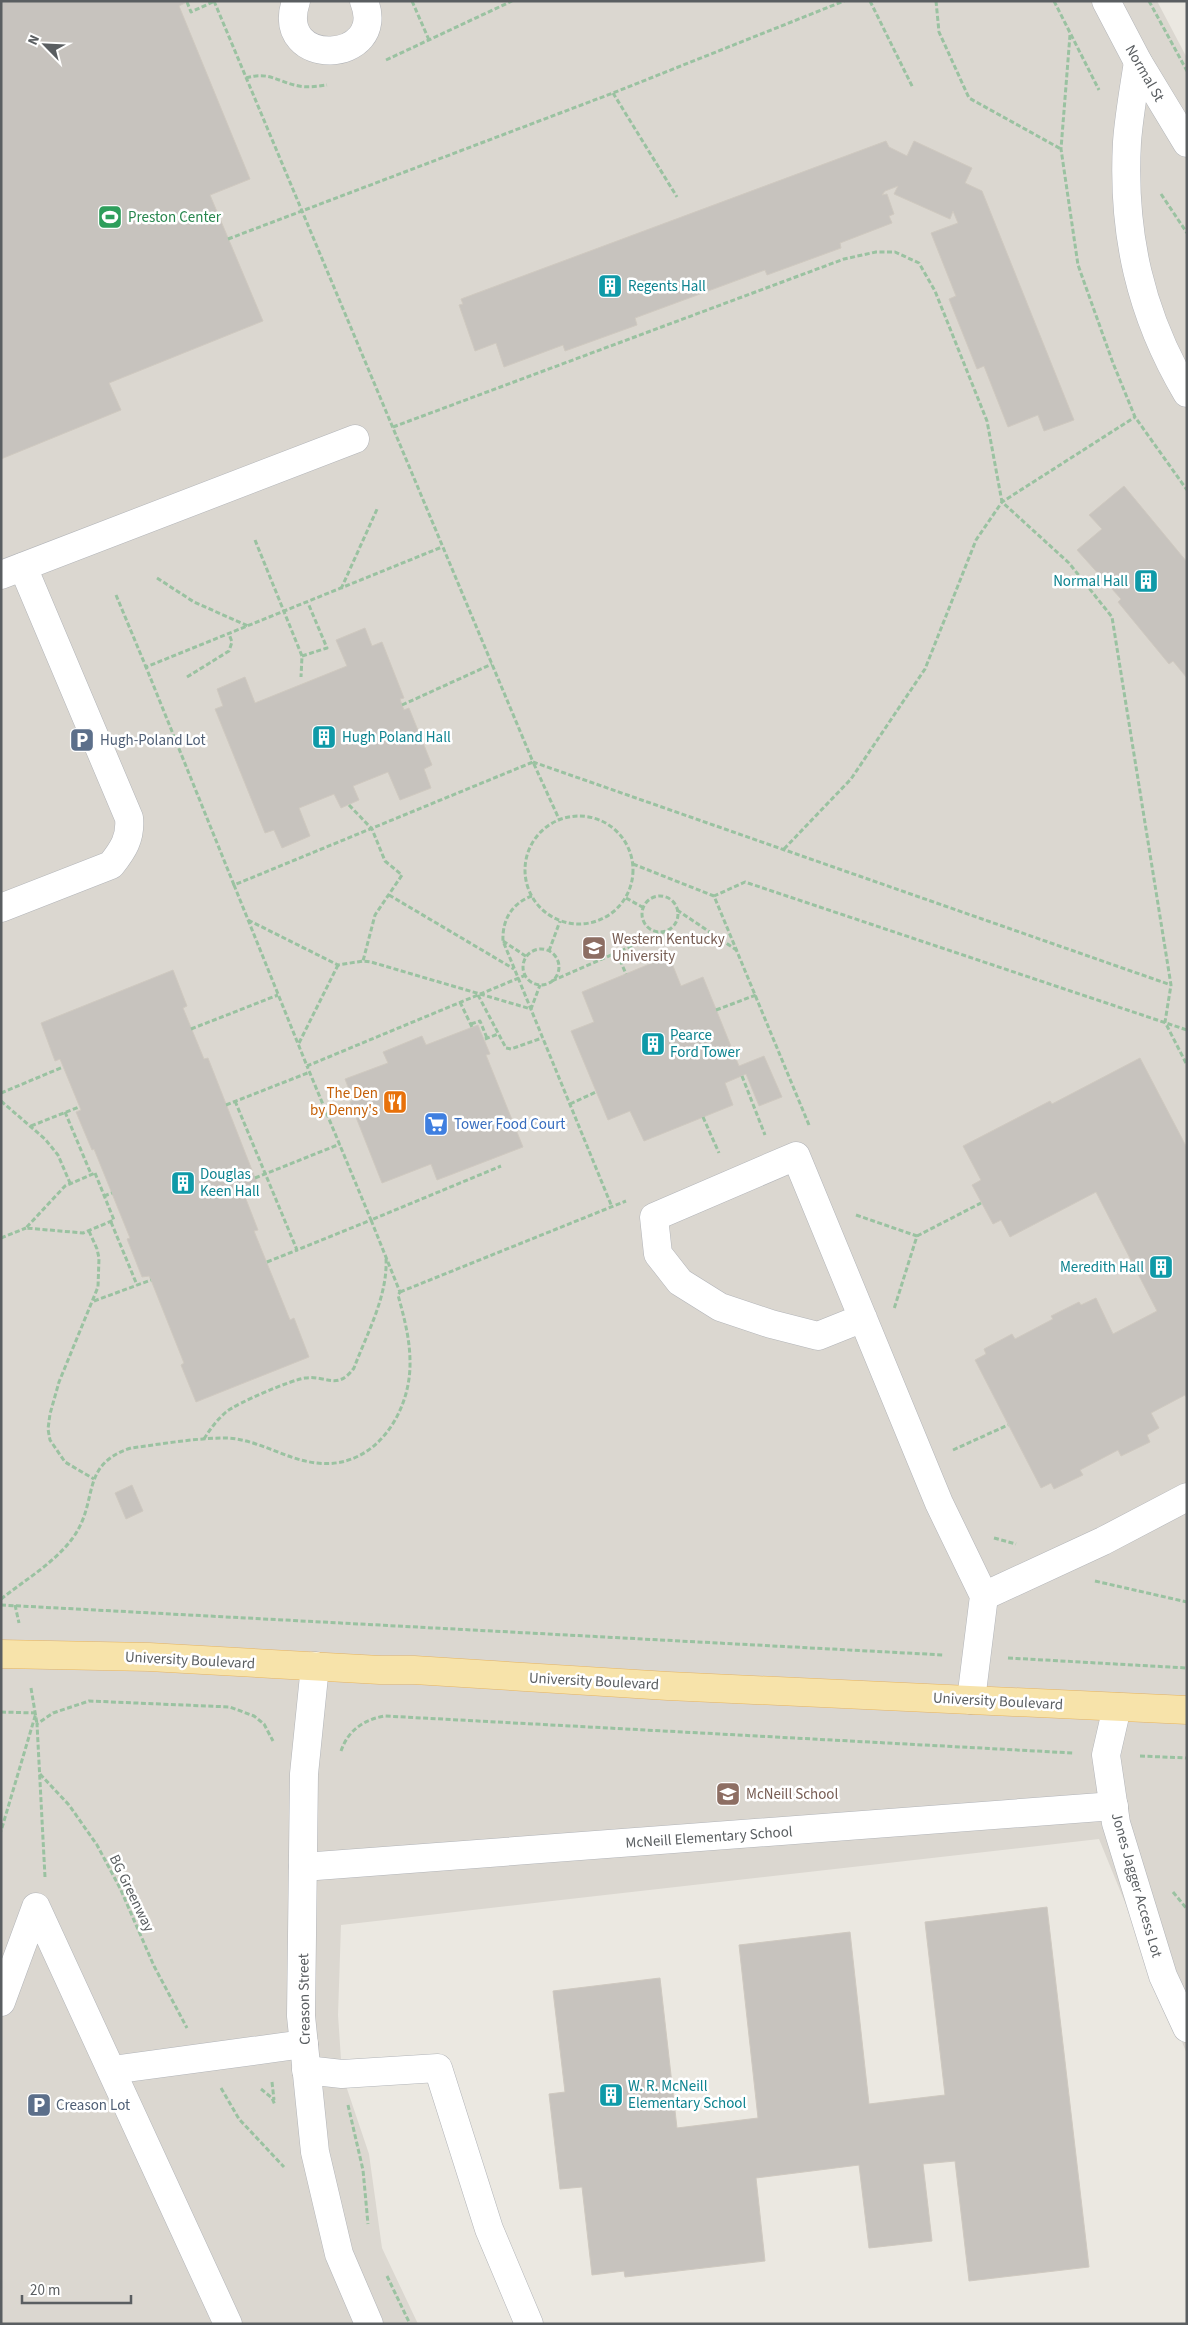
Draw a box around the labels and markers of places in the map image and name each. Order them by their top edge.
sports icon: Preston Center [97,204,123,230]
place label: Preston Center [128,207,222,228]
building icon: Regents Hall [597,273,623,299]
place label: Regents Hall [628,276,706,297]
building icon: Normal Hall [1133,568,1159,594]
place label: Normal Hall [1053,571,1128,592]
building icon: Hugh Poland Hall [311,724,337,750]
parking icon: Hugh-Poland Lot [69,727,95,753]
place label: Hugh Poland Hall [342,727,451,748]
place label: Hugh-Poland Lot [100,730,206,751]
place label: Western Kentucky University [612,929,725,967]
school or university icon: Western Kentucky University [581,935,607,961]
place label: Pearce Ford Tower [670,1025,741,1063]
building icon: Pearce Ford Tower [640,1031,666,1057]
place label: The Den by Denny's [310,1083,378,1121]
restaurant icon: The Den by Denny's [382,1089,408,1115]
supermarket icon: Tower Food Court [423,1111,449,1137]
place label: Tower Food Court [454,1114,565,1135]
place label: Douglas Keen Hall [200,1164,260,1202]
building icon: Douglas Keen Hall [170,1170,196,1196]
building icon: Meredith Hall [1148,1254,1174,1280]
place label: Meredith Hall [1060,1257,1144,1278]
school or university icon: McNeill School [715,1781,741,1807]
place label: McNeill School [746,1784,839,1805]
place label: W. R. McNeill Elementary School [628,2076,746,2114]
building icon: W. R. McNeill Elementary School [598,2082,624,2108]
parking icon: Creason Lot [26,2092,52,2118]
place label: Creason Lot [56,2095,130,2116]

